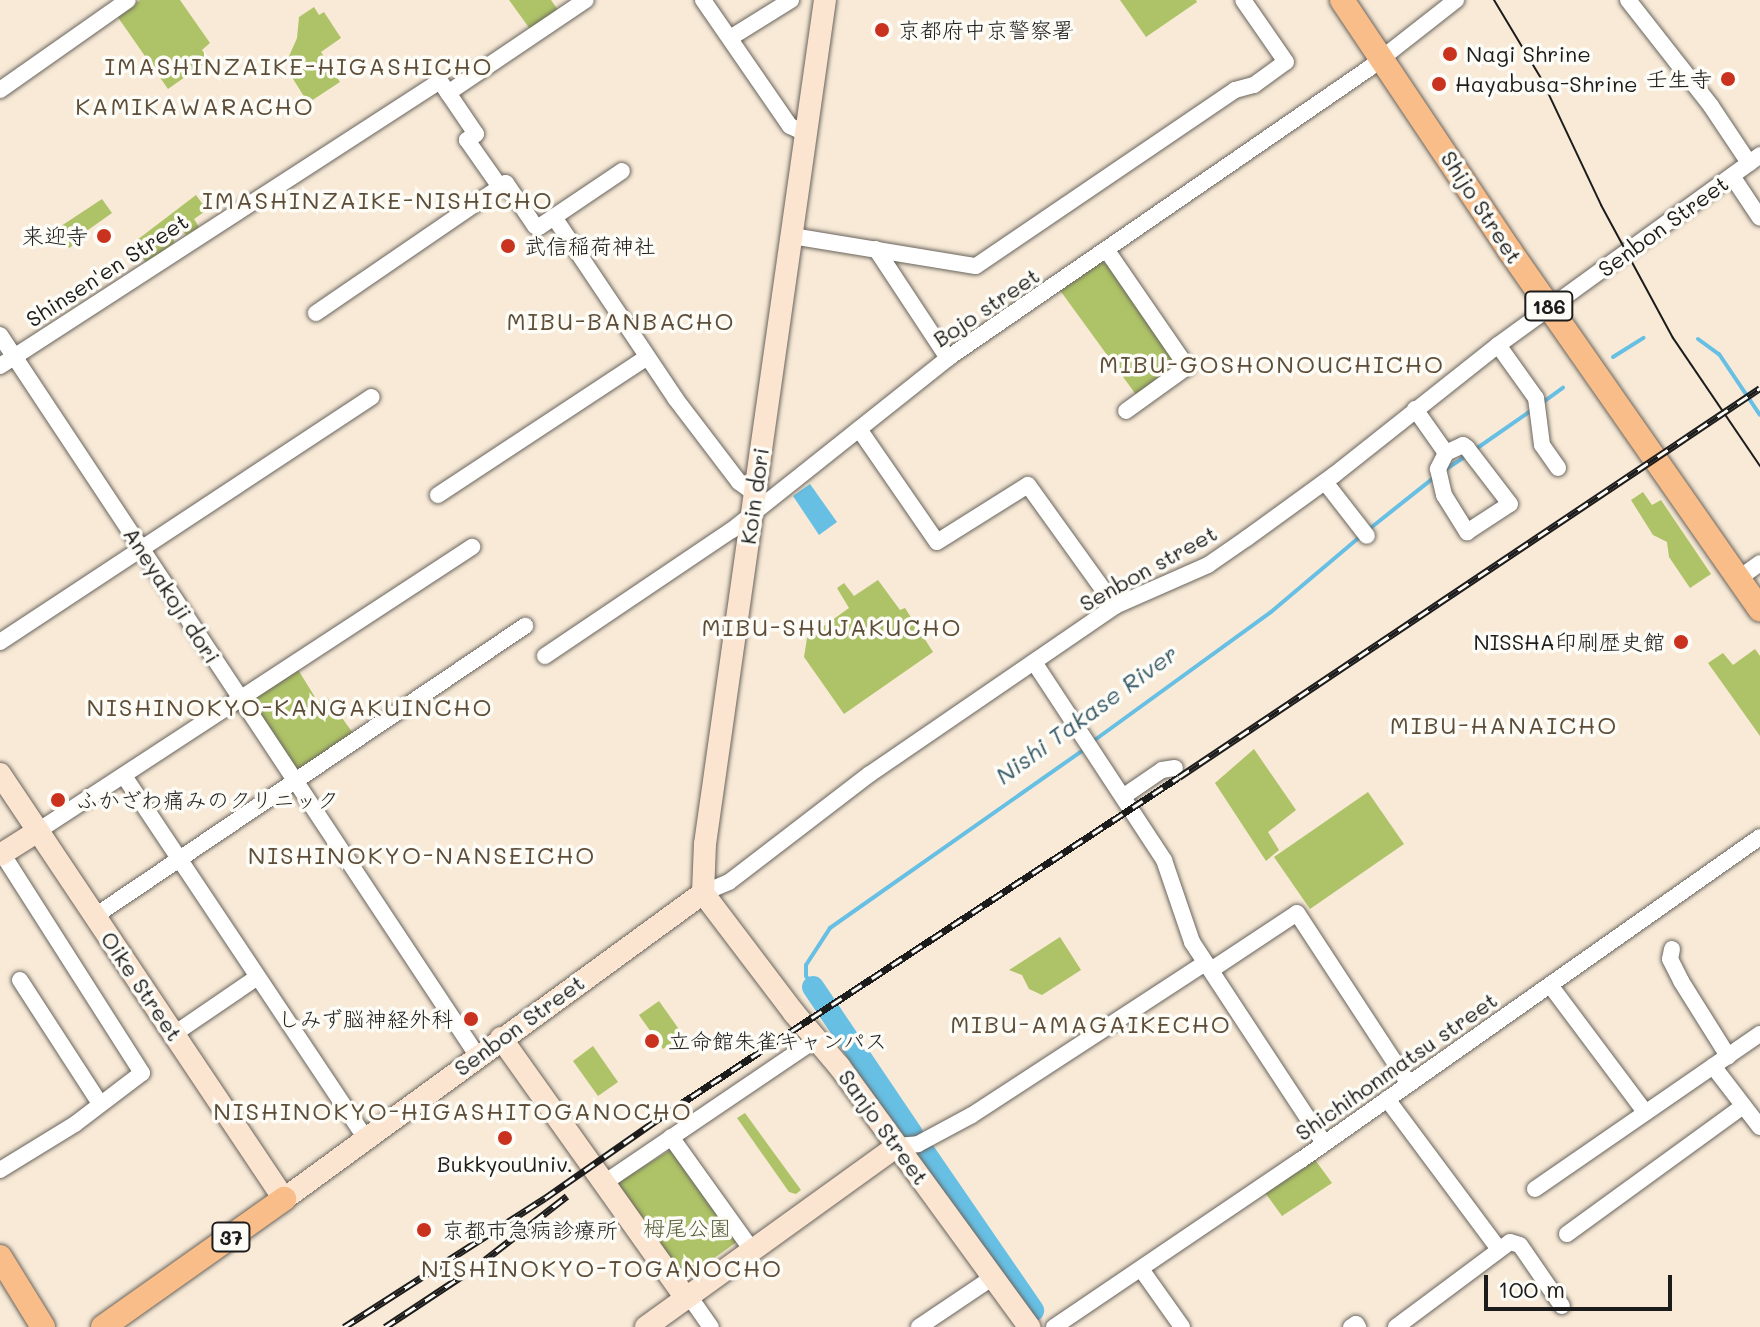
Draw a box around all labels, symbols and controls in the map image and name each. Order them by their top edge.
place label: 京都府中京警察署 [898,17,1074,43]
marker: 京都府中京警察署 [873,21,891,39]
place label: Nagi Shrine [1466,41,1591,67]
marker: Nagi Shrine [1441,45,1459,63]
district label: IMASHINZAIKE-HIGASHICHO [104,52,494,80]
place label: 壬生寺 [1646,66,1712,92]
marker: 壬生寺 [1719,70,1737,88]
place label: Hayabusa-Shrine [1455,71,1638,97]
marker: Hayabusa-Shrine [1430,75,1448,93]
district label: KAMIKAWARACHO [75,92,315,120]
street label: Shijo Street [1436,146,1528,268]
street label: Senbon Street [1593,170,1733,282]
district label: IMASHINZAIKE-NISHICHO [202,186,554,214]
street label: Shinsen'en Street [21,208,193,332]
place label: 来迎寺 [22,223,88,249]
marker: 来迎寺 [95,227,113,245]
place label: 武信稲荷神社 [524,233,656,259]
marker: 武信稲荷神社 [499,237,517,255]
street label: Bojo street [928,262,1044,352]
road number: 186 [1523,290,1575,322]
district label: MIBU-BANBACHO [506,307,736,335]
district label: MIBU-GOSHONOUCHICHO [1099,350,1445,378]
street label: Koin dori [734,446,774,546]
street label: Senbon street [1075,519,1221,617]
street label: Aneyakoji dori [118,522,226,668]
district label: MIBU-SHUJAKUCHO [702,613,962,641]
place label: NISSHA印刷歴史館 [1473,629,1665,655]
marker: NISSHA印刷歴史館 [1672,633,1690,651]
water label: Nishi Takase River [989,638,1183,790]
district label: NISHINOKYO-KANGAKUINCHO [87,693,493,721]
district label: MIBU-HANAICHO [1390,711,1618,739]
place label: ふかざわ痛みのクリニック [76,787,340,813]
marker: ふかざわ痛みのクリニック [47,789,69,811]
district label: NISHINOKYO-NANSEICHO [248,841,596,869]
street label: Oike Street [96,926,188,1046]
street label: Senbon Street [449,969,589,1081]
street label: Shichihonmatsu street [1290,986,1502,1146]
place label: しみず脳神経外科 [277,1006,453,1032]
marker: しみず脳神経外科 [460,1008,482,1030]
district label: MIBU-AMAGAIKECHO [950,1010,1232,1038]
place label: 立命館朱雀キャンパス [668,1028,888,1054]
marker: 立命館朱雀キャンパス [643,1032,661,1050]
street label: Sanjo Street [833,1064,935,1190]
district label: NISHINOKYO-HIGASHITOGANOCHO [213,1097,693,1125]
marker: BukkyouUniv. [496,1129,514,1147]
place label: BukkyouUniv. [437,1151,573,1177]
park label: 栂尾公園 [643,1215,731,1241]
place label: 京都市急病診療所 [442,1217,618,1243]
marker: 京都市急病診療所 [413,1219,435,1241]
road number: 37 [211,1221,251,1253]
district label: NISHINOKYO-TOGANOCHO [421,1254,783,1282]
scale bar [1488,1259,1676,1309]
text: 100 m [1498,1273,1565,1304]

